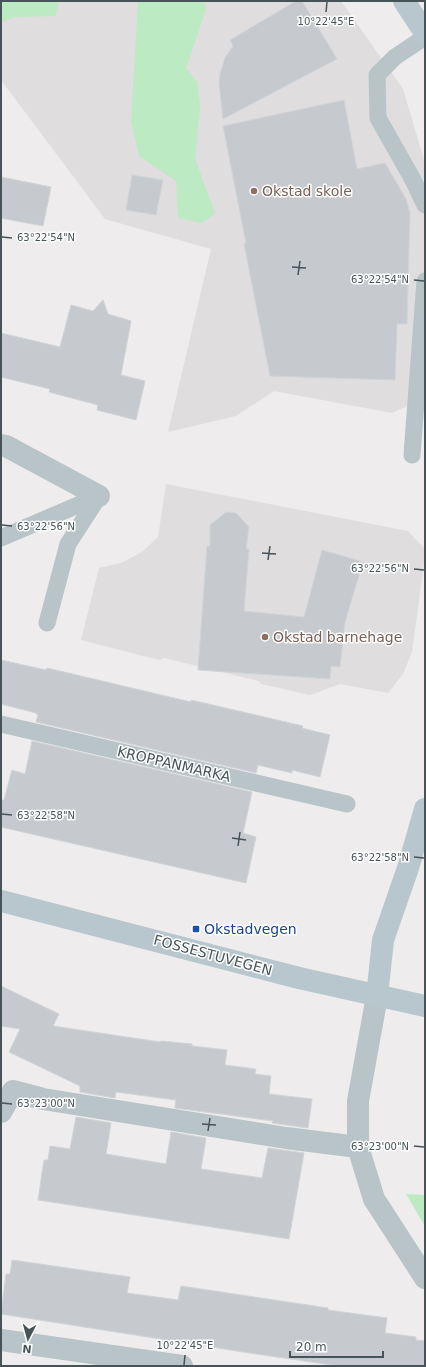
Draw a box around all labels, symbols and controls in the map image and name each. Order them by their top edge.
text: 10°22'45"E [298,16,354,27]
place label: Okstad skole [262,183,352,199]
marker: Okstad skole [249,186,259,196]
text: 63°22'54"N [17,232,75,243]
text: 63°22'54"N [351,274,409,285]
text: 63°22'56"N [17,521,75,532]
text: 63°22'56"N [351,563,409,574]
place label: Okstad barnehage [273,629,402,645]
marker: Okstad barnehage [260,632,270,642]
street label: KROPPANMARKA [116,743,233,785]
text: 63°22'58"N [17,810,75,821]
text: 63°22'58"N [351,852,409,863]
place label: Okstadvegen [204,921,297,937]
marker: Okstadvegen [191,924,201,934]
street label: FOSSESTUVEGEN [152,931,274,979]
text: 63°23'00"N [17,1098,75,1109]
text: 63°23'00"N [351,1141,409,1152]
north arrow [8,1319,48,1359]
scale bar [290,1333,383,1359]
text: 10°22'45"E [157,1340,213,1351]
text: 20 m [296,1340,327,1354]
text: N [22,1342,32,1355]

